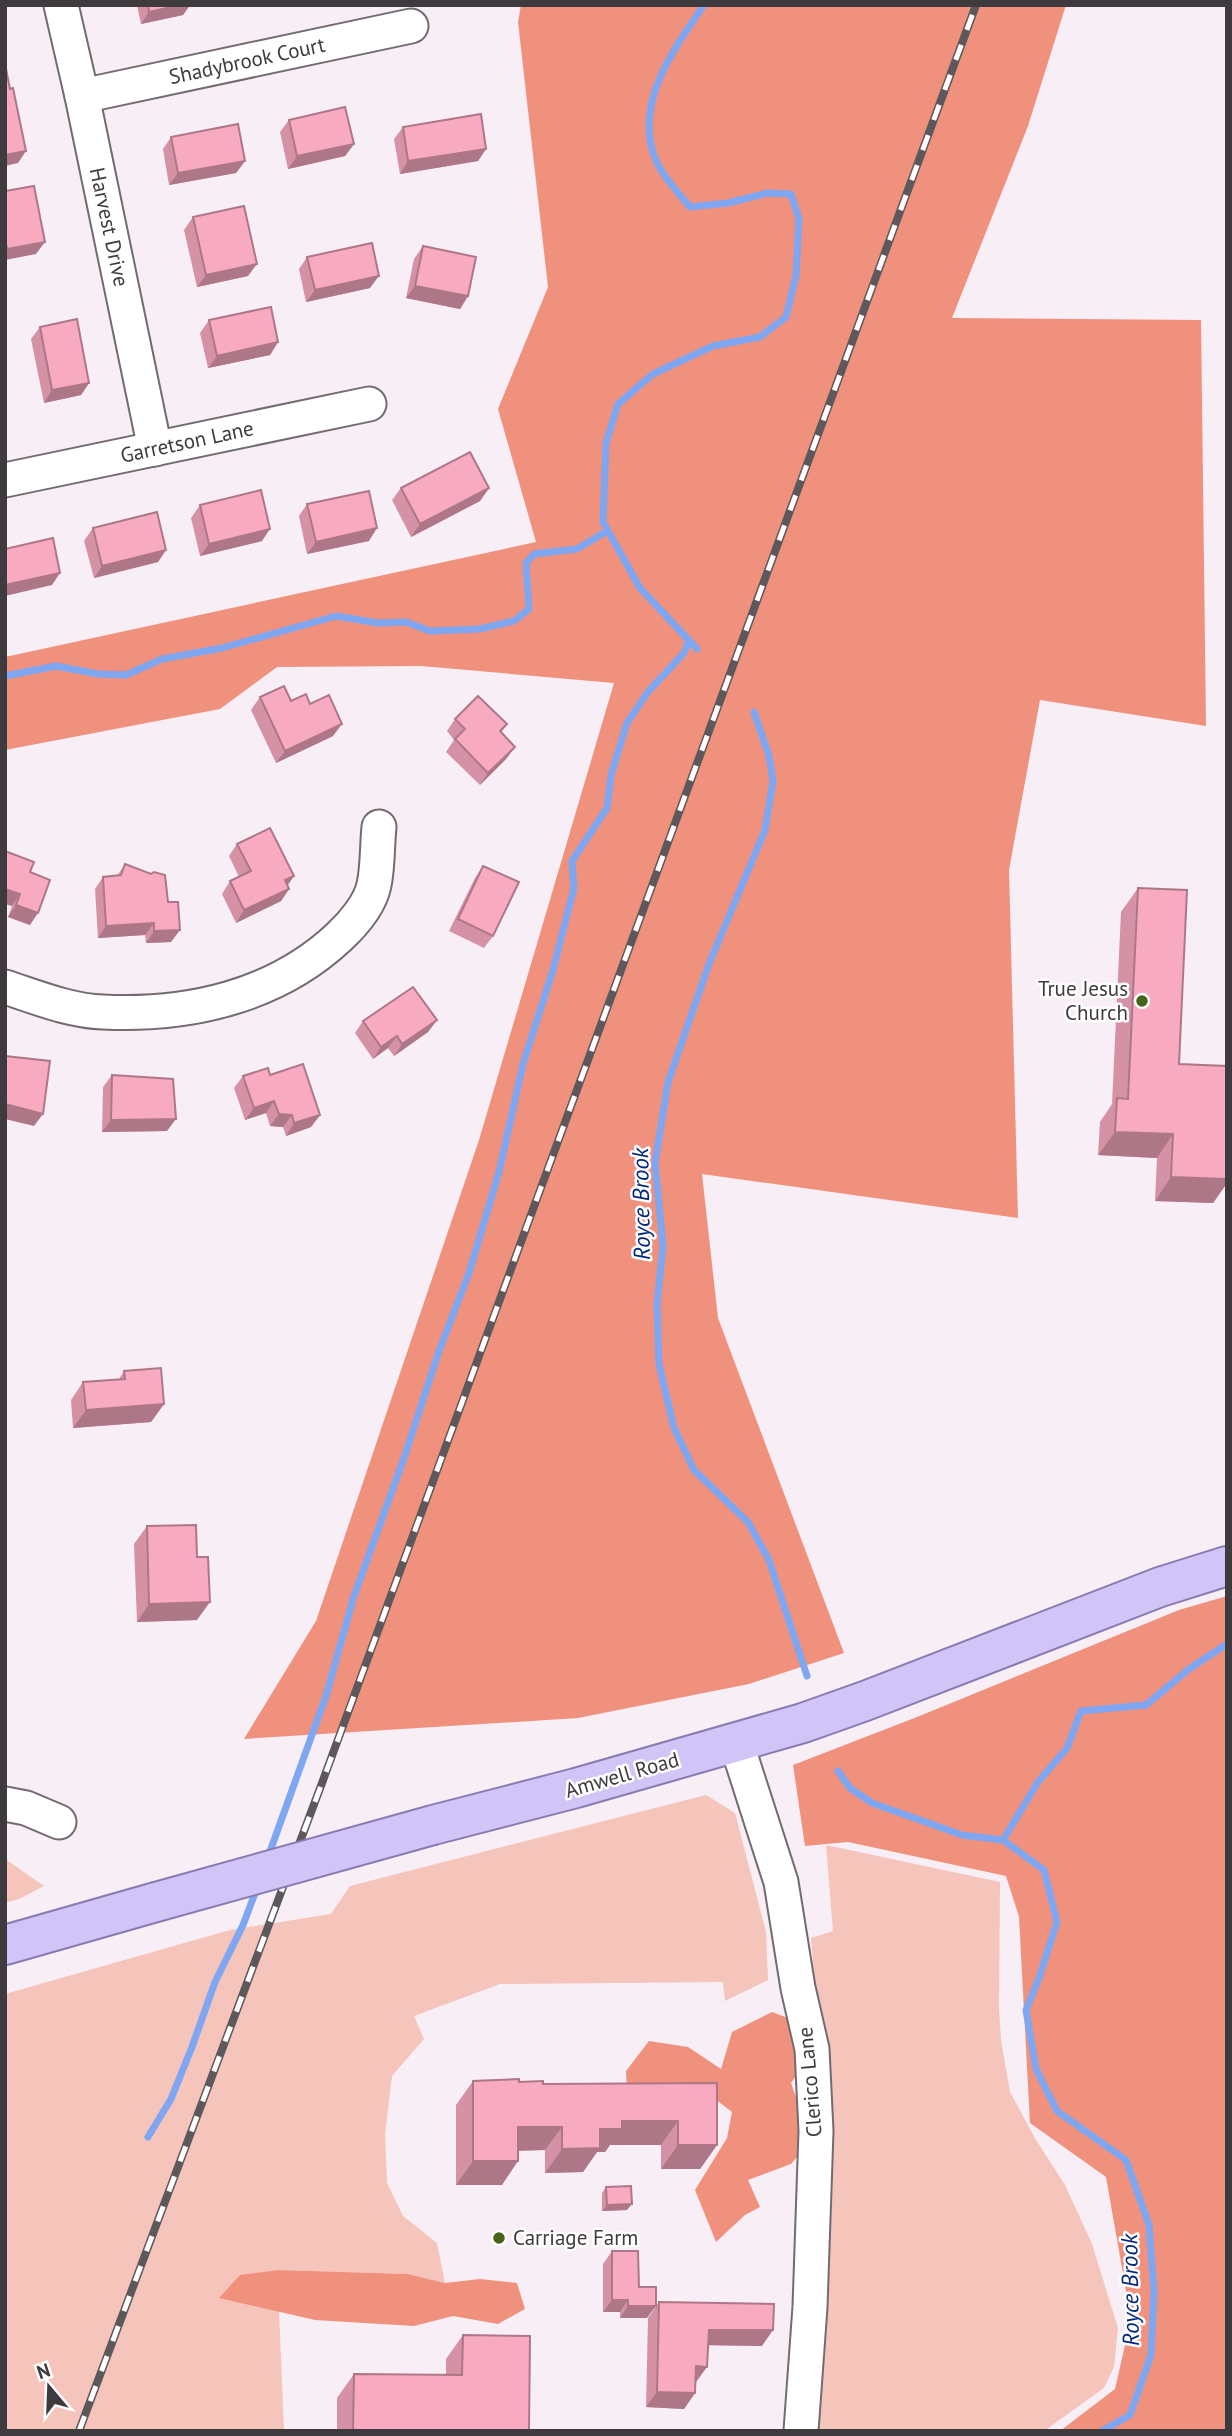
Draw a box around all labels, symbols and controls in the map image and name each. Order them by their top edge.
street label: Shadybrook Court [166,31,327,90]
street label: Harvest Drive [84,165,135,289]
street label: Garretson Lane [118,414,256,469]
place label: True Jesus Church [1038,975,1128,1026]
marker: True Jesus Church [1134,993,1150,1009]
water label: Royce Brook [625,1146,656,1260]
street label: Amwell Road [562,1745,682,1804]
street label: Clerico Lane [791,2026,828,2138]
place label: Carriage Farm [513,2224,638,2251]
marker: Carriage Farm [491,2230,507,2246]
water label: Royce Brook [1114,2232,1145,2346]
north arrow [14,2352,84,2422]
text: N [34,2358,53,2384]

